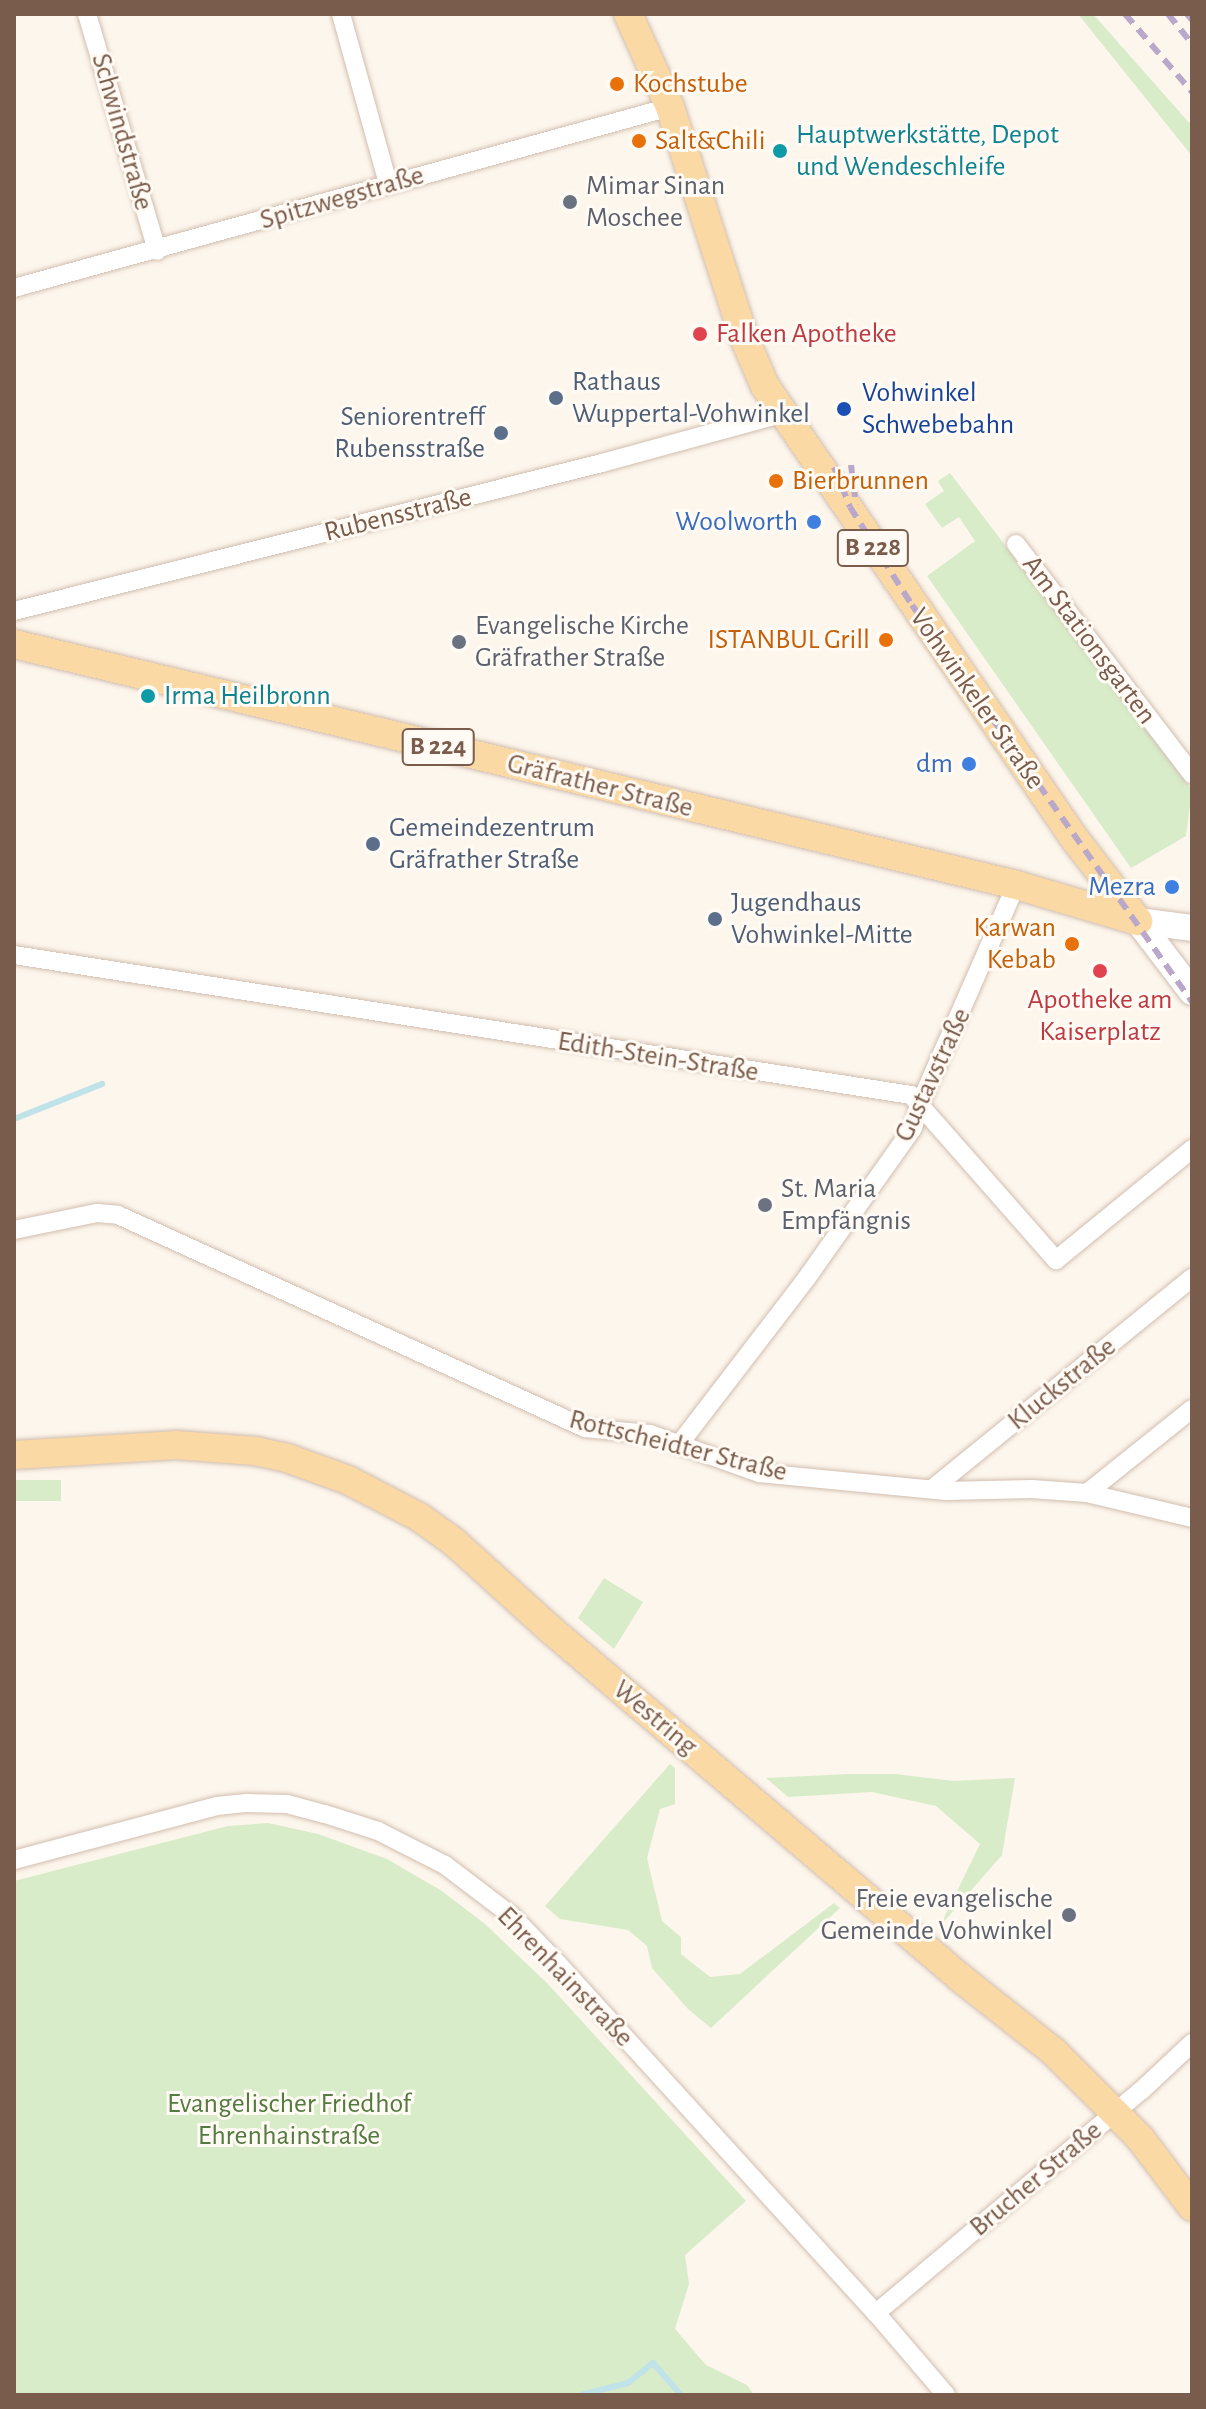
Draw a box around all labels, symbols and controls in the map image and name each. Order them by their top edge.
street label: Schwindstraße [84,50,160,214]
place label: Kochstube [633,67,748,101]
marker: Kochstube [608,75,626,93]
place label: Hauptwerkstätte, Depot und Wendeschleife [796,118,1059,184]
place label: Salt&Chili [655,124,765,158]
marker: Salt&Chili [630,132,648,150]
marker: Hauptwerkstätte, Depot und Wendeschleife [771,142,789,160]
street label: Spitzwegstraße [256,159,428,237]
place label: Mimar Sinan Moschee [586,169,725,235]
marker: Mimar Sinan Moschee [561,193,579,211]
place label: Falken Apotheke [716,317,897,351]
marker: Falken Apotheke [691,325,709,343]
place label: Rathaus Wuppertal-Vohwinkel [572,365,810,431]
place label: Vohwinkel Schwebebahn [862,376,1014,442]
marker: Rathaus Wuppertal-Vohwinkel [547,389,565,407]
marker: Vohwinkel Schwebebahn [833,398,855,420]
place label: Seniorentreff Rubensstraße [334,400,485,466]
marker: Seniorentreff Rubensstraße [492,424,510,442]
place label: Bierbrunnen [792,464,929,498]
marker: Bierbrunnen [767,472,785,490]
street label: Rubensstraße [321,480,475,550]
place label: Woolworth [675,505,798,539]
marker: Woolworth [805,513,823,531]
road number: B 228 [835,526,911,570]
street label: Am Stationsgarten [1015,549,1163,731]
street label: Vohwinkeler Straße [902,602,1052,796]
place label: Evangelische Kirche Gräfrather Straße [475,609,689,675]
place label: ISTANBUL Grill [708,623,870,657]
marker: ISTANBUL Grill [877,631,895,649]
marker: Evangelische Kirche Gräfrather Straße [450,633,468,651]
place label: Irma Heilbronn [164,679,331,713]
marker: Irma Heilbronn [139,687,157,705]
road number: B 224 [400,725,476,769]
street label: Gräfrather Straße [504,747,696,825]
place label: dm [916,747,953,781]
marker: dm [960,755,978,773]
place label: Gemeindezentrum Gräfrather Straße [389,811,595,877]
marker: Gemeindezentrum Gräfrather Straße [364,835,382,853]
place label: Mezra [1088,870,1156,904]
marker: Mezra [1163,878,1181,896]
place label: Jugendhaus Vohwinkel-Mitte [731,886,913,952]
marker: Jugendhaus Vohwinkel-Mitte [706,910,724,928]
place label: Karwan Kebab [973,911,1056,977]
marker: Karwan Kebab [1063,935,1081,953]
marker: Apotheke am Kaiserplatz [1091,962,1109,980]
place label: Apotheke am Kaiserplatz [1028,983,1172,1049]
street label: Gustavstraße [887,1003,979,1147]
street label: Edith-Stein-Straße [555,1025,761,1089]
place label: St. Maria Empfängnis [781,1172,911,1238]
marker: St. Maria Empfängnis [756,1196,774,1214]
street label: Kluckstraße [1001,1330,1123,1438]
street label: Rottscheidter Straße [566,1403,790,1489]
street label: Westring [606,1673,704,1763]
place label: Freie evangelische Gemeinde Vohwinkel [821,1882,1053,1948]
street label: Ehrenhainstraße [490,1900,640,2054]
marker: Freie evangelische Gemeinde Vohwinkel [1060,1906,1078,1924]
park label: Evangelischer Friedhof Ehrenhainstraße [167,2087,411,2153]
street label: Brucher Straße [963,2114,1109,2244]

